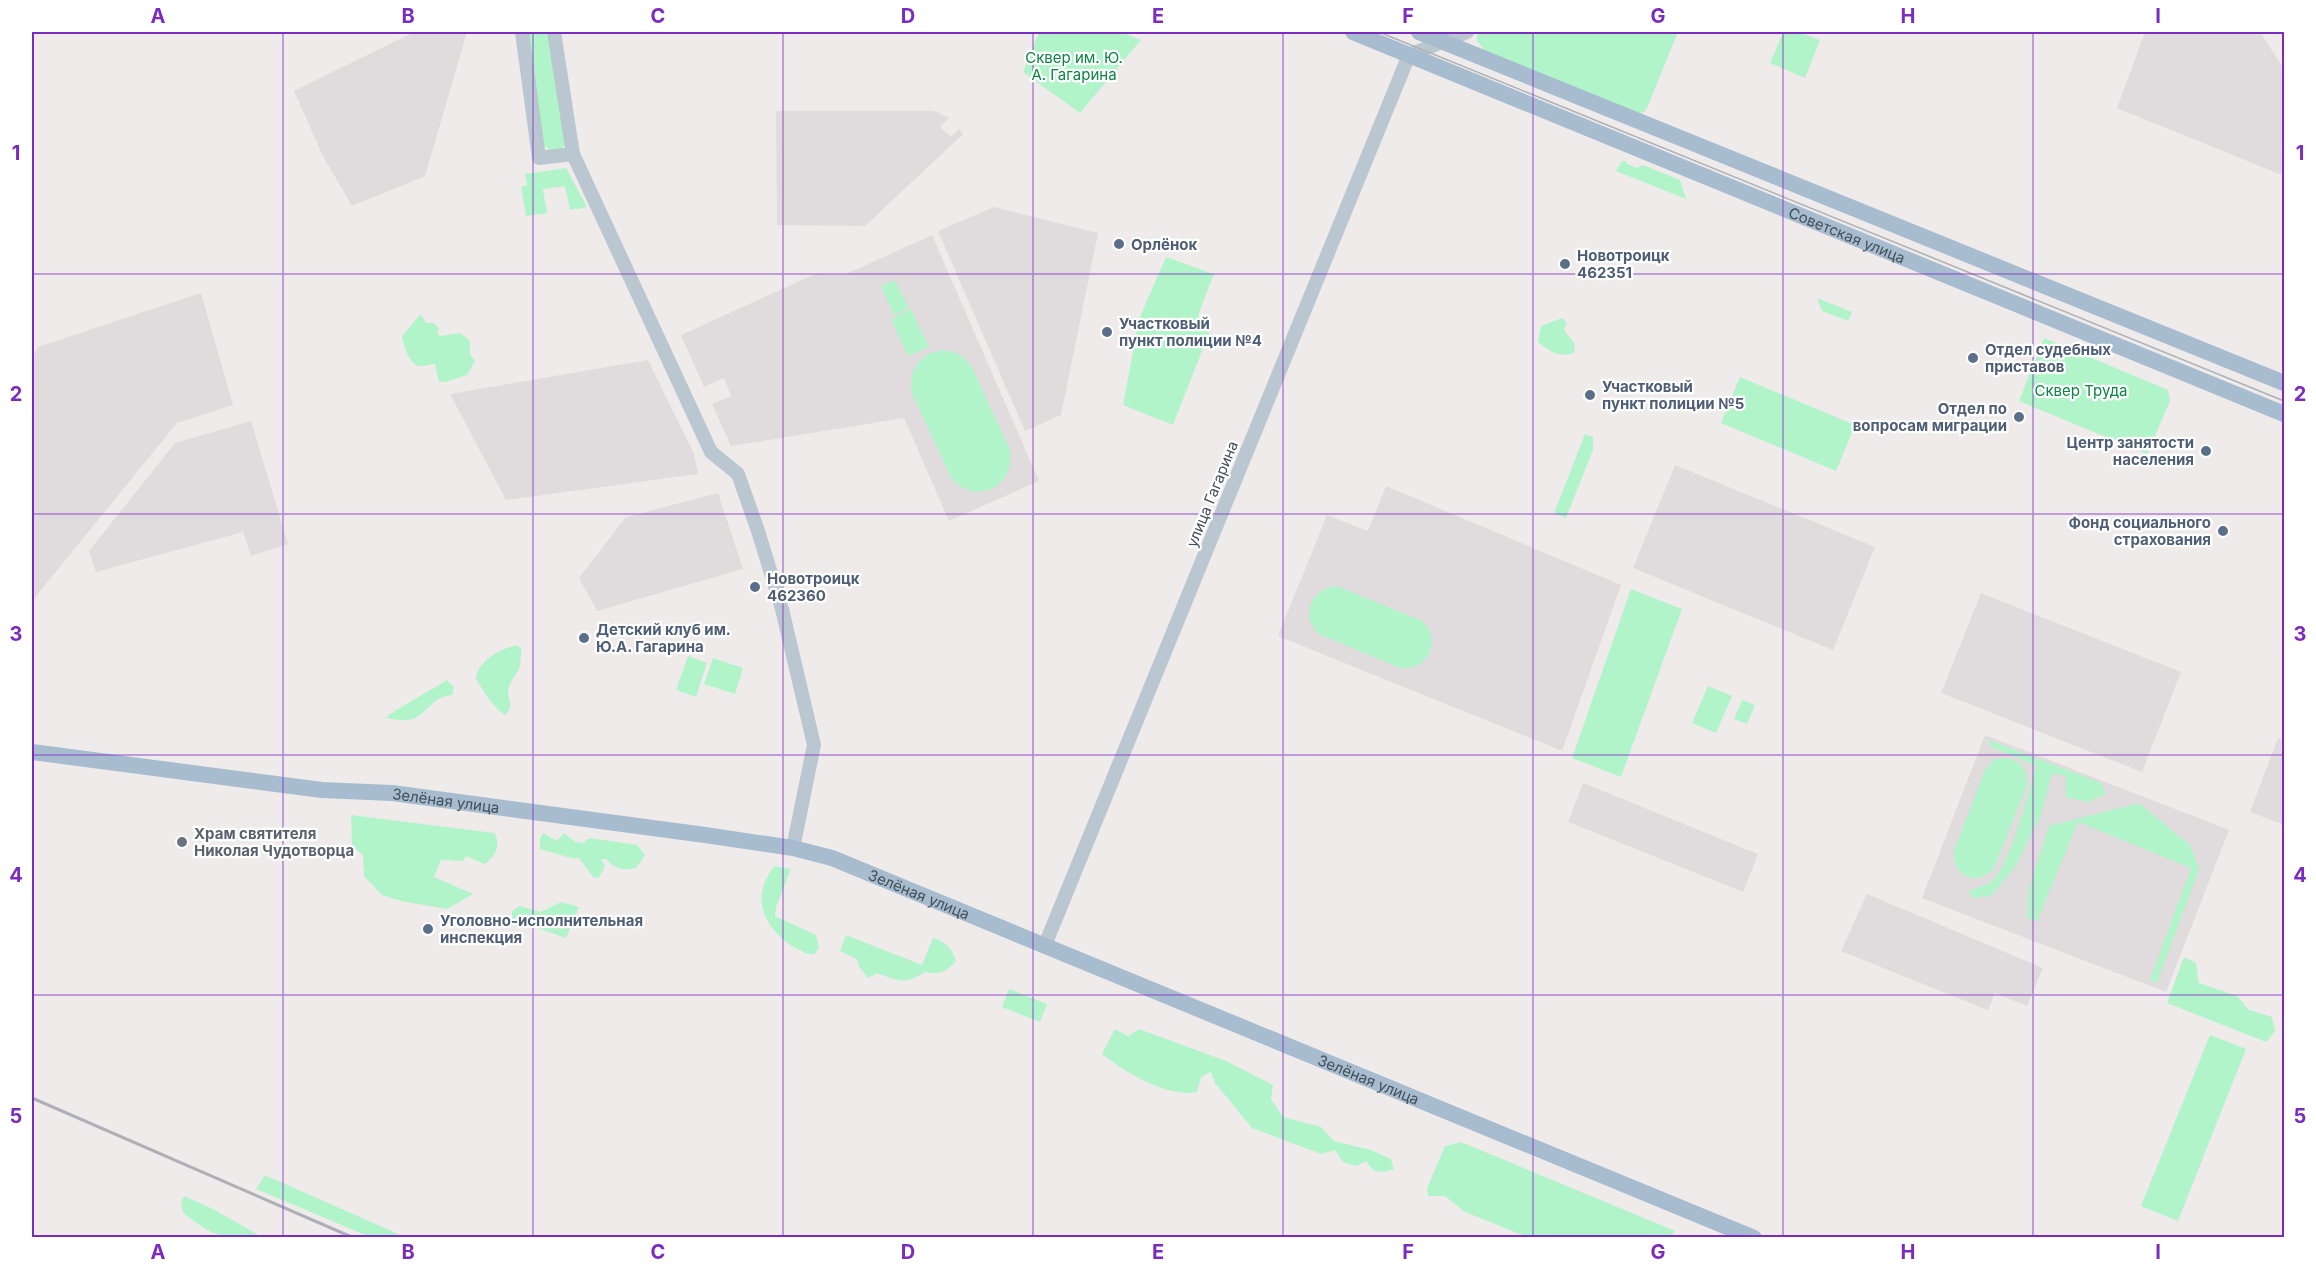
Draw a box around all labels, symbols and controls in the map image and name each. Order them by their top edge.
text: A [151,4,166,28]
text: B [401,4,415,28]
text: C [651,4,665,28]
text: D [901,4,915,28]
text: E [1152,4,1164,28]
text: F [1402,4,1414,28]
text: G [1650,4,1666,28]
text: H [1901,4,1915,28]
text: I [2155,4,2161,28]
park label: Сквер им. Ю. А. Гагарина [1025,48,1123,84]
text: 1 [12,141,20,165]
text: 1 [2296,141,2304,165]
street label: Советская улица [1786,202,1908,267]
place label: Орлёнок [1131,235,1198,254]
marker: Орлёнок [1112,237,1126,251]
place label: Новотроицк 462351 [1577,246,1670,282]
marker: Новотроицк 462351 [1558,257,1572,271]
place label: Участковый пункт полиции №4 [1119,314,1262,350]
marker: Участковый пункт полиции №4 [1100,325,1114,339]
place label: Отдел судебных приставов [1985,340,2111,376]
marker: Отдел судебных приставов [1966,351,1980,365]
place label: Участковый пункт полиции №5 [1602,377,1744,413]
park label: Сквер Труда [2034,381,2128,400]
text: 2 [10,382,22,406]
text: 2 [2294,382,2306,406]
marker: Участковый пункт полиции №5 [1583,388,1597,402]
place label: Отдел по вопросам миграции [1853,399,2007,435]
marker: Отдел по вопросам миграции [2012,410,2026,424]
place label: Центр занятости населения [2067,433,2194,469]
street label: улица Гагарина [1182,438,1242,550]
marker: Центр занятости населения [2199,444,2213,458]
place label: Фонд социального страхования [2068,513,2211,549]
marker: Фонд социального страхования [2216,524,2230,538]
place label: Новотроицк 462360 [767,569,860,605]
marker: Новотроицк 462360 [748,580,762,594]
place label: Детский клуб им. Ю.А. Гагарина [596,620,731,656]
text: 3 [10,622,22,646]
text: 3 [2294,622,2306,646]
marker: Детский клуб им. Ю.А. Гагарина [577,631,591,645]
street label: Зелёная улица [391,784,501,817]
place label: Храм святителя Николая Чудотворца [194,824,354,860]
marker: Храм святителя Николая Чудотворца [175,835,189,849]
text: 4 [9,863,23,887]
text: 4 [2293,863,2307,887]
street label: Зелёная улица [866,865,973,923]
place label: Уголовно-исполнительная инспекция [440,911,643,947]
marker: Уголовно-исполнительная инспекция [421,922,435,936]
street label: Зелёная улица [1315,1050,1422,1109]
text: 5 [10,1104,22,1128]
text: 5 [2294,1104,2306,1128]
text: A [151,1240,166,1264]
text: B [401,1240,415,1264]
text: C [651,1240,665,1264]
text: D [901,1240,915,1264]
text: E [1152,1240,1164,1264]
text: F [1402,1240,1414,1264]
text: G [1650,1240,1666,1264]
text: H [1901,1240,1915,1264]
text: I [2155,1240,2161,1264]

